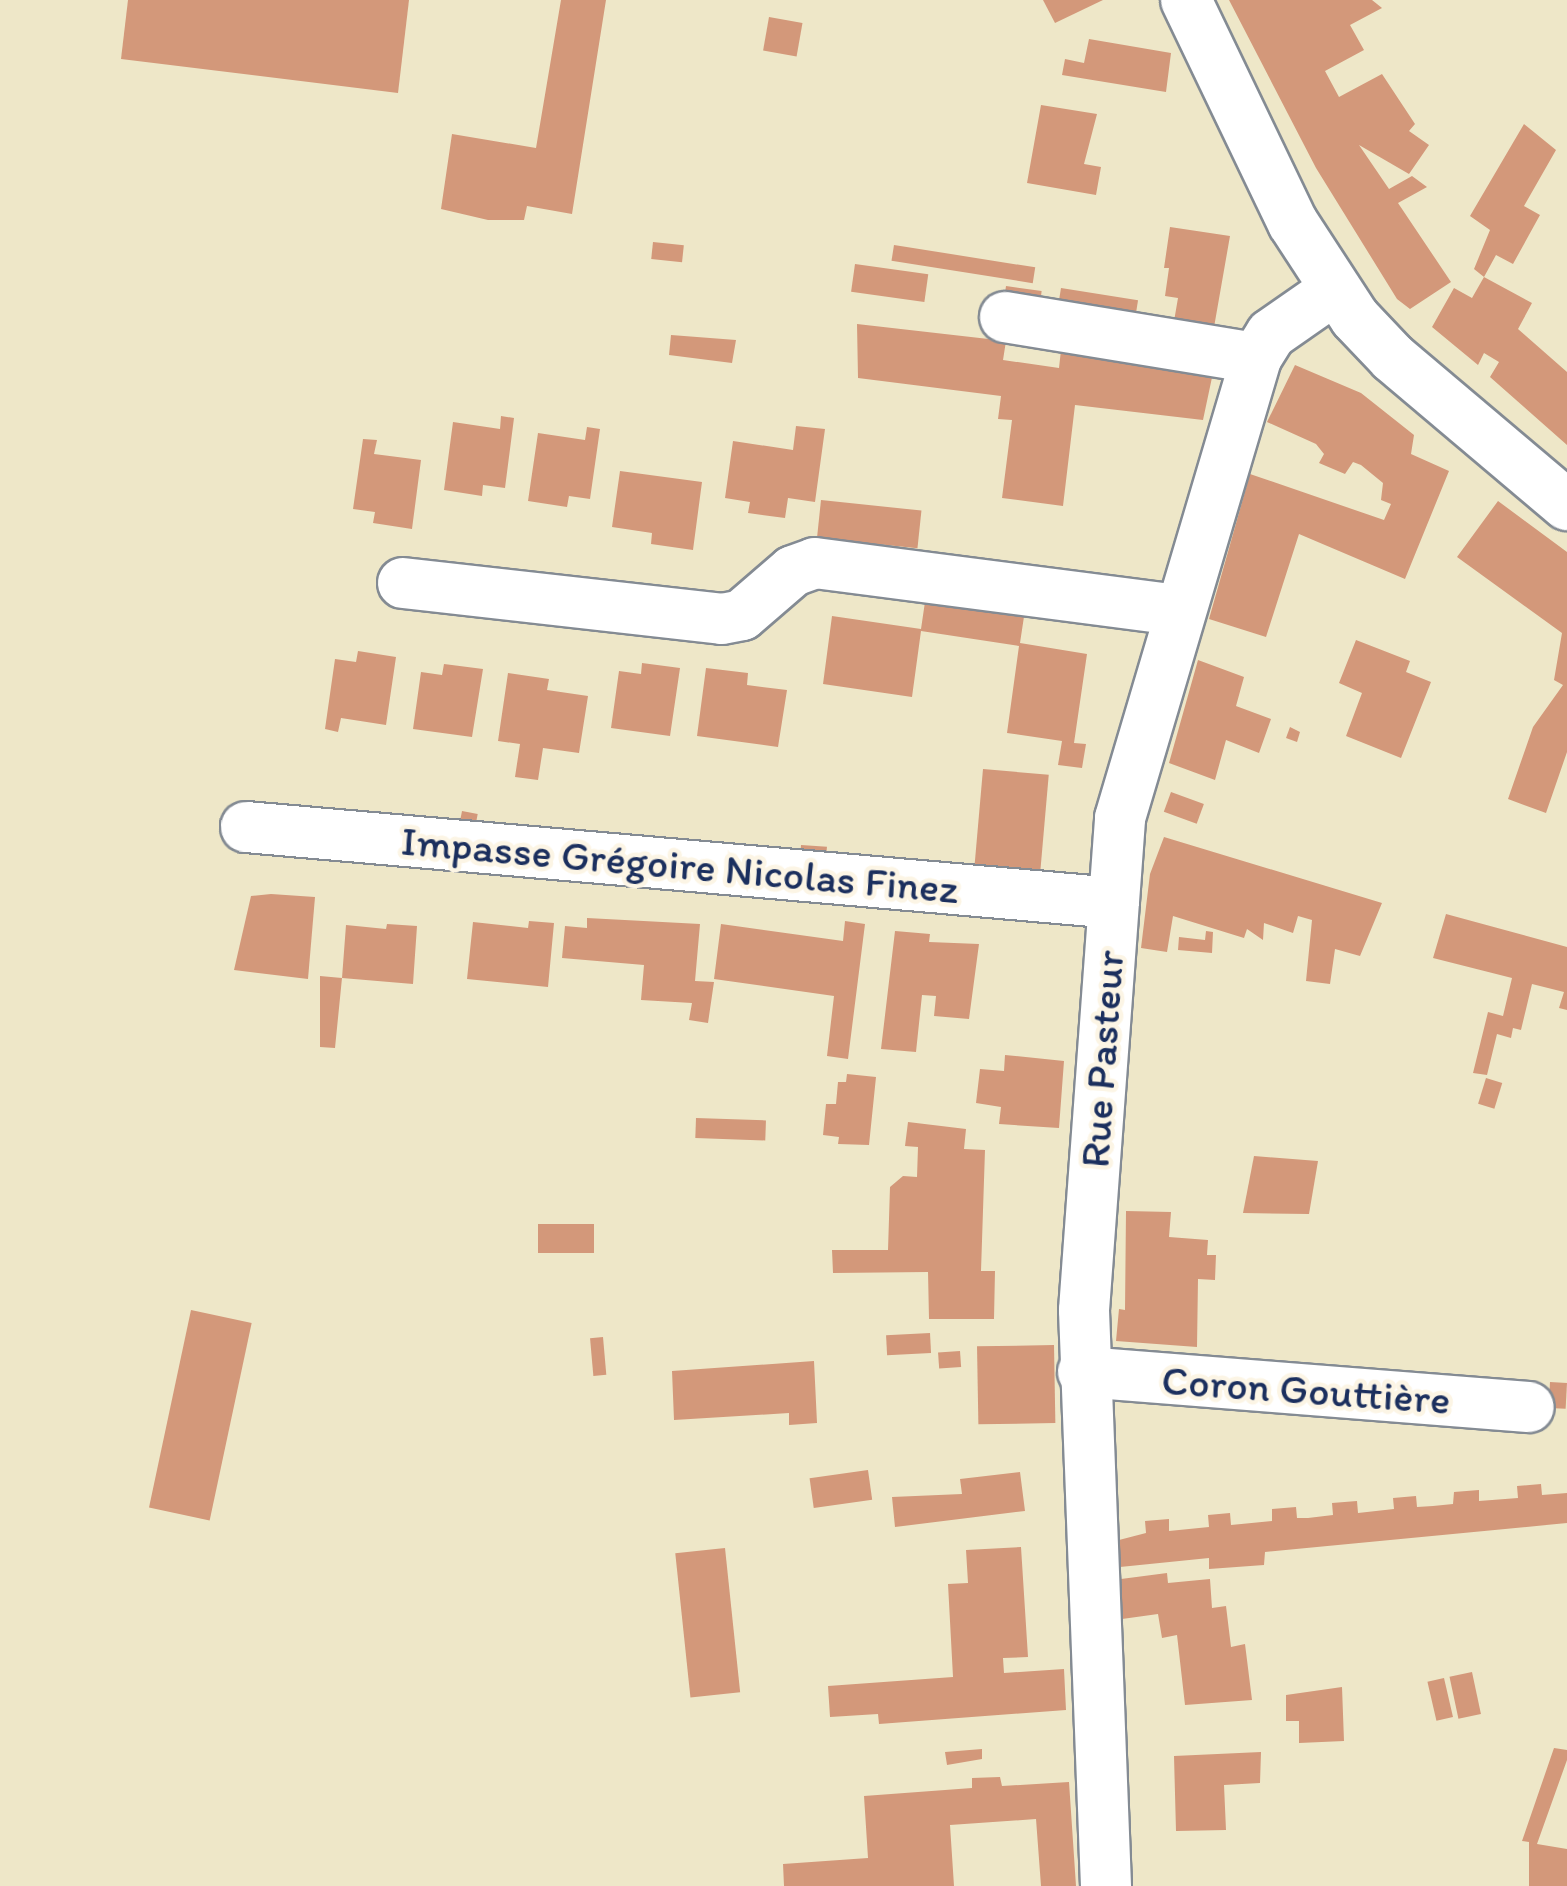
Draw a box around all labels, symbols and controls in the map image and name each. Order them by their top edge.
street label: Impasse Grégoire Nicolas Finez [397,815,963,915]
street label: Rue Pasteur [1069,949,1135,1169]
street label: Coron Gouttière [1160,1355,1452,1425]

